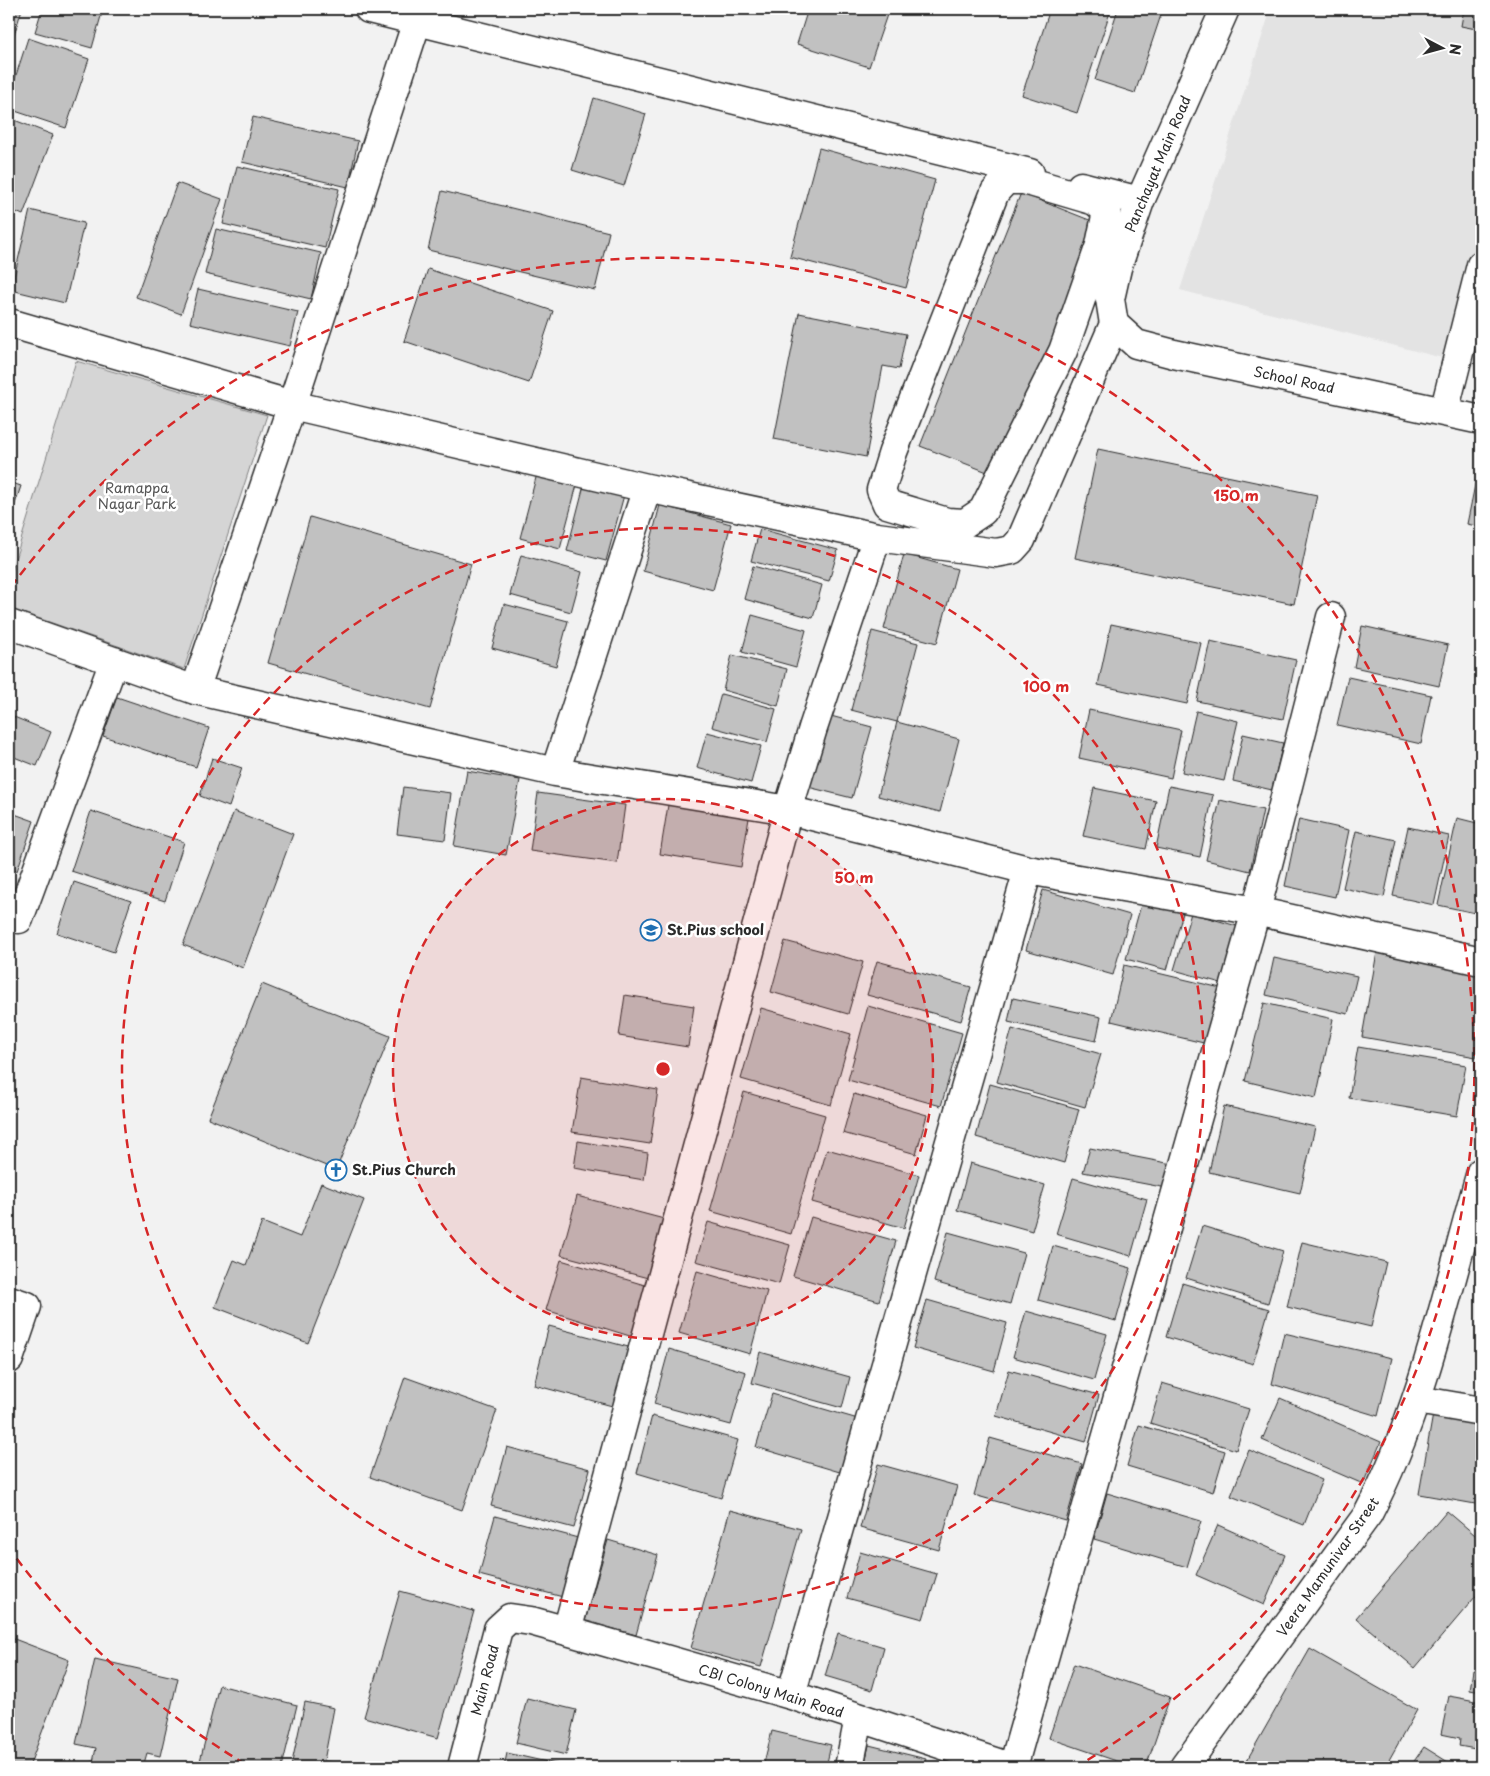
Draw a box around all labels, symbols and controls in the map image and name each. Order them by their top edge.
north arrow [1418,22,1468,72]
text: N [1444,43,1466,56]
street label: Panchayat Main Road [1119,92,1196,235]
street label: School Road [1252,361,1336,398]
park label: Ramappa Nagar Park [98,477,177,514]
text: 150 m [1213,483,1259,506]
text: 100 m [1023,674,1069,697]
text: 50 m [835,865,873,888]
school or university icon: St.Pius school [639,918,663,942]
place label: St.Pius school [667,919,764,940]
centre of rings [654,1060,672,1078]
church icon: St.Pius Church [324,1158,348,1182]
place label: St.Pius Church [352,1159,456,1180]
street label: Veera Mamunivar Street [1271,1492,1384,1641]
street label: Main Road [465,1642,504,1718]
street label: CBI Colony Main Road [696,1658,846,1723]

